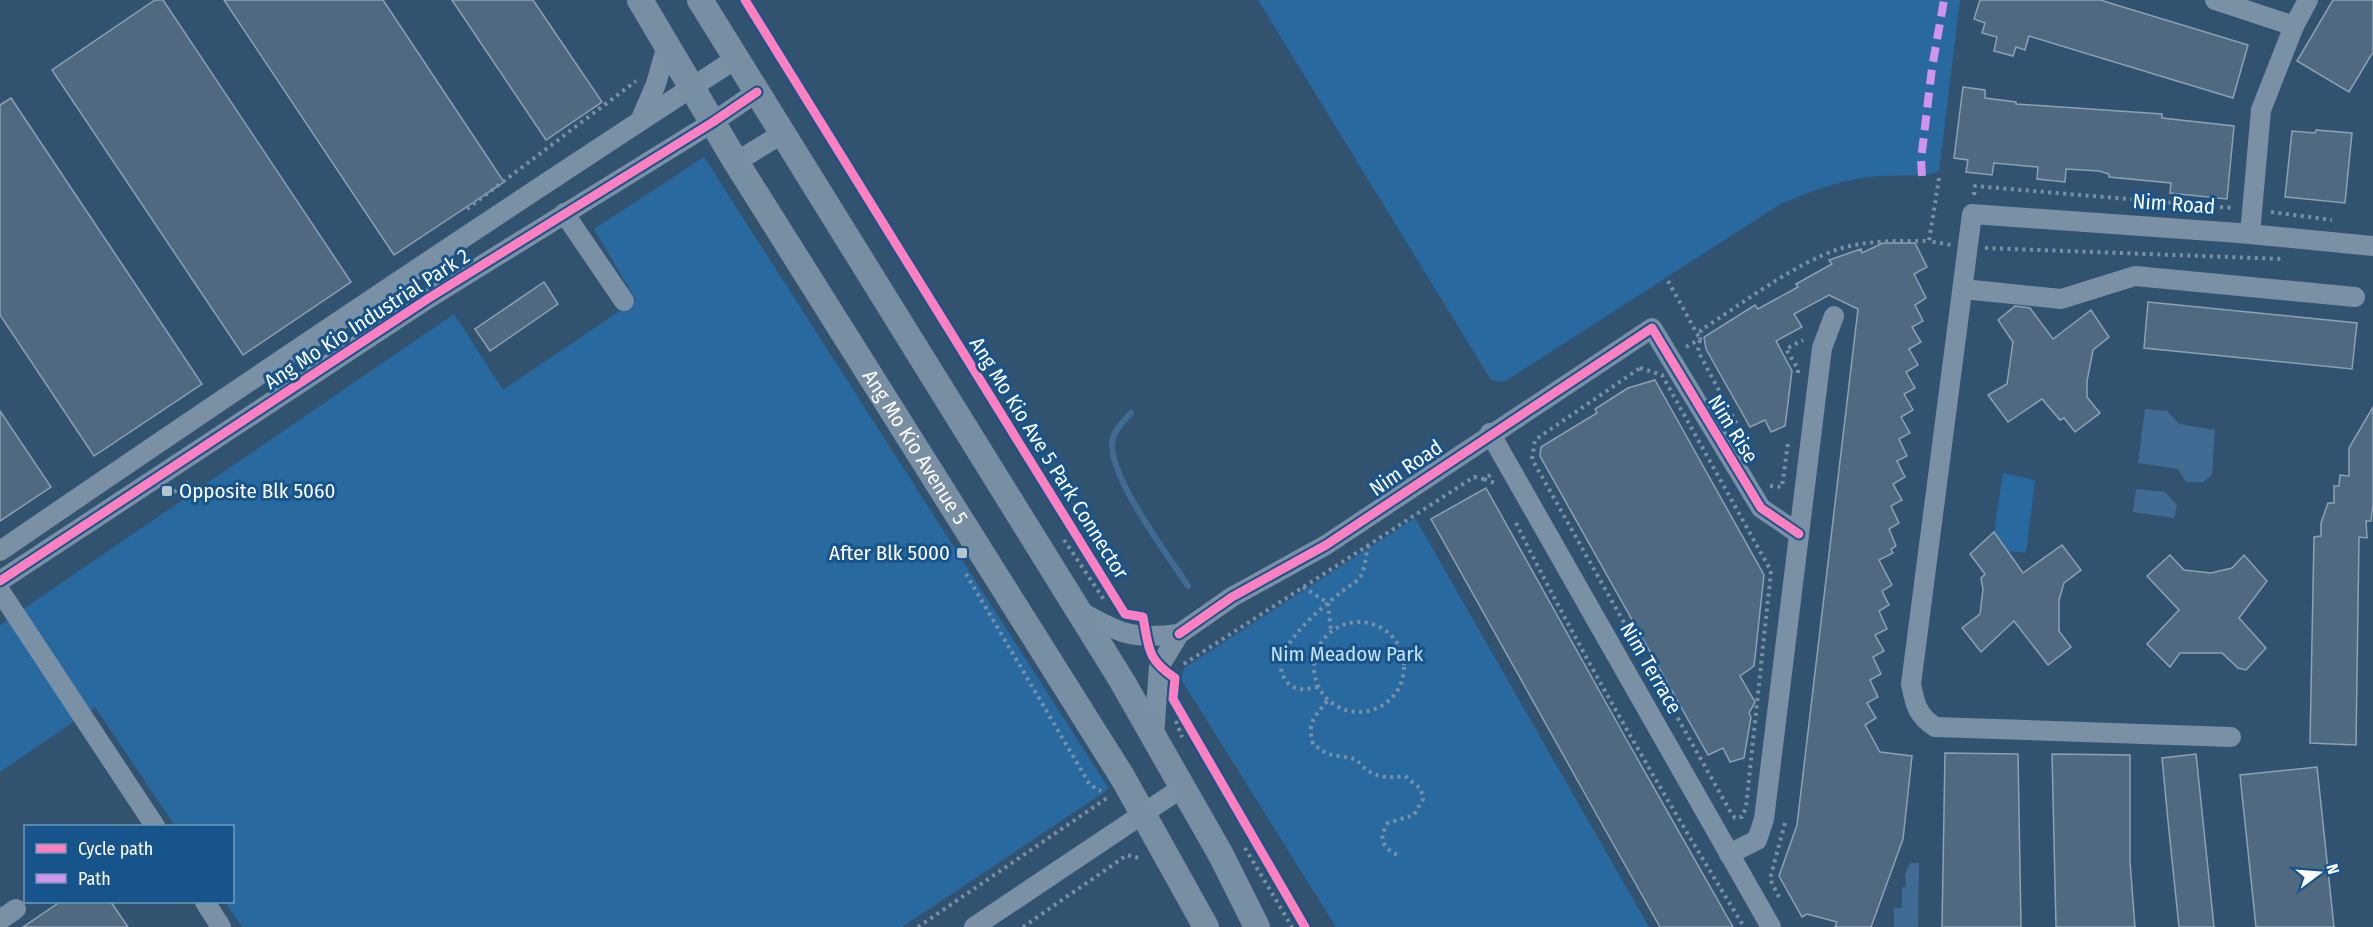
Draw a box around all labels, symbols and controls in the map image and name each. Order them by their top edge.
street label: Nim Road [2132,188,2216,220]
street label: Ang Mo Kio Industrial Park 2 [259,243,475,395]
street label: Ang Mo Kio Ave 5 Park Connector [964,332,1135,584]
street label: Ang Mo Kio Avenue 5 [857,365,973,529]
street label: Nim Rise [1702,390,1764,468]
street label: Nim Road [1364,434,1448,502]
place label: Opposite Blk 5060 [179,478,335,504]
marker: Opposite Blk 5060 [160,484,174,498]
place label: After Blk 5000 [829,540,950,566]
marker: After Blk 5000 [955,546,969,560]
street label: Nim Terrace [1614,618,1688,718]
park label: Nim Meadow Park [1271,641,1424,667]
legend [24,825,234,903]
text: Cycle path [78,838,153,860]
north arrow [2289,843,2349,903]
text: N [2322,862,2343,876]
text: Path [78,868,111,890]

